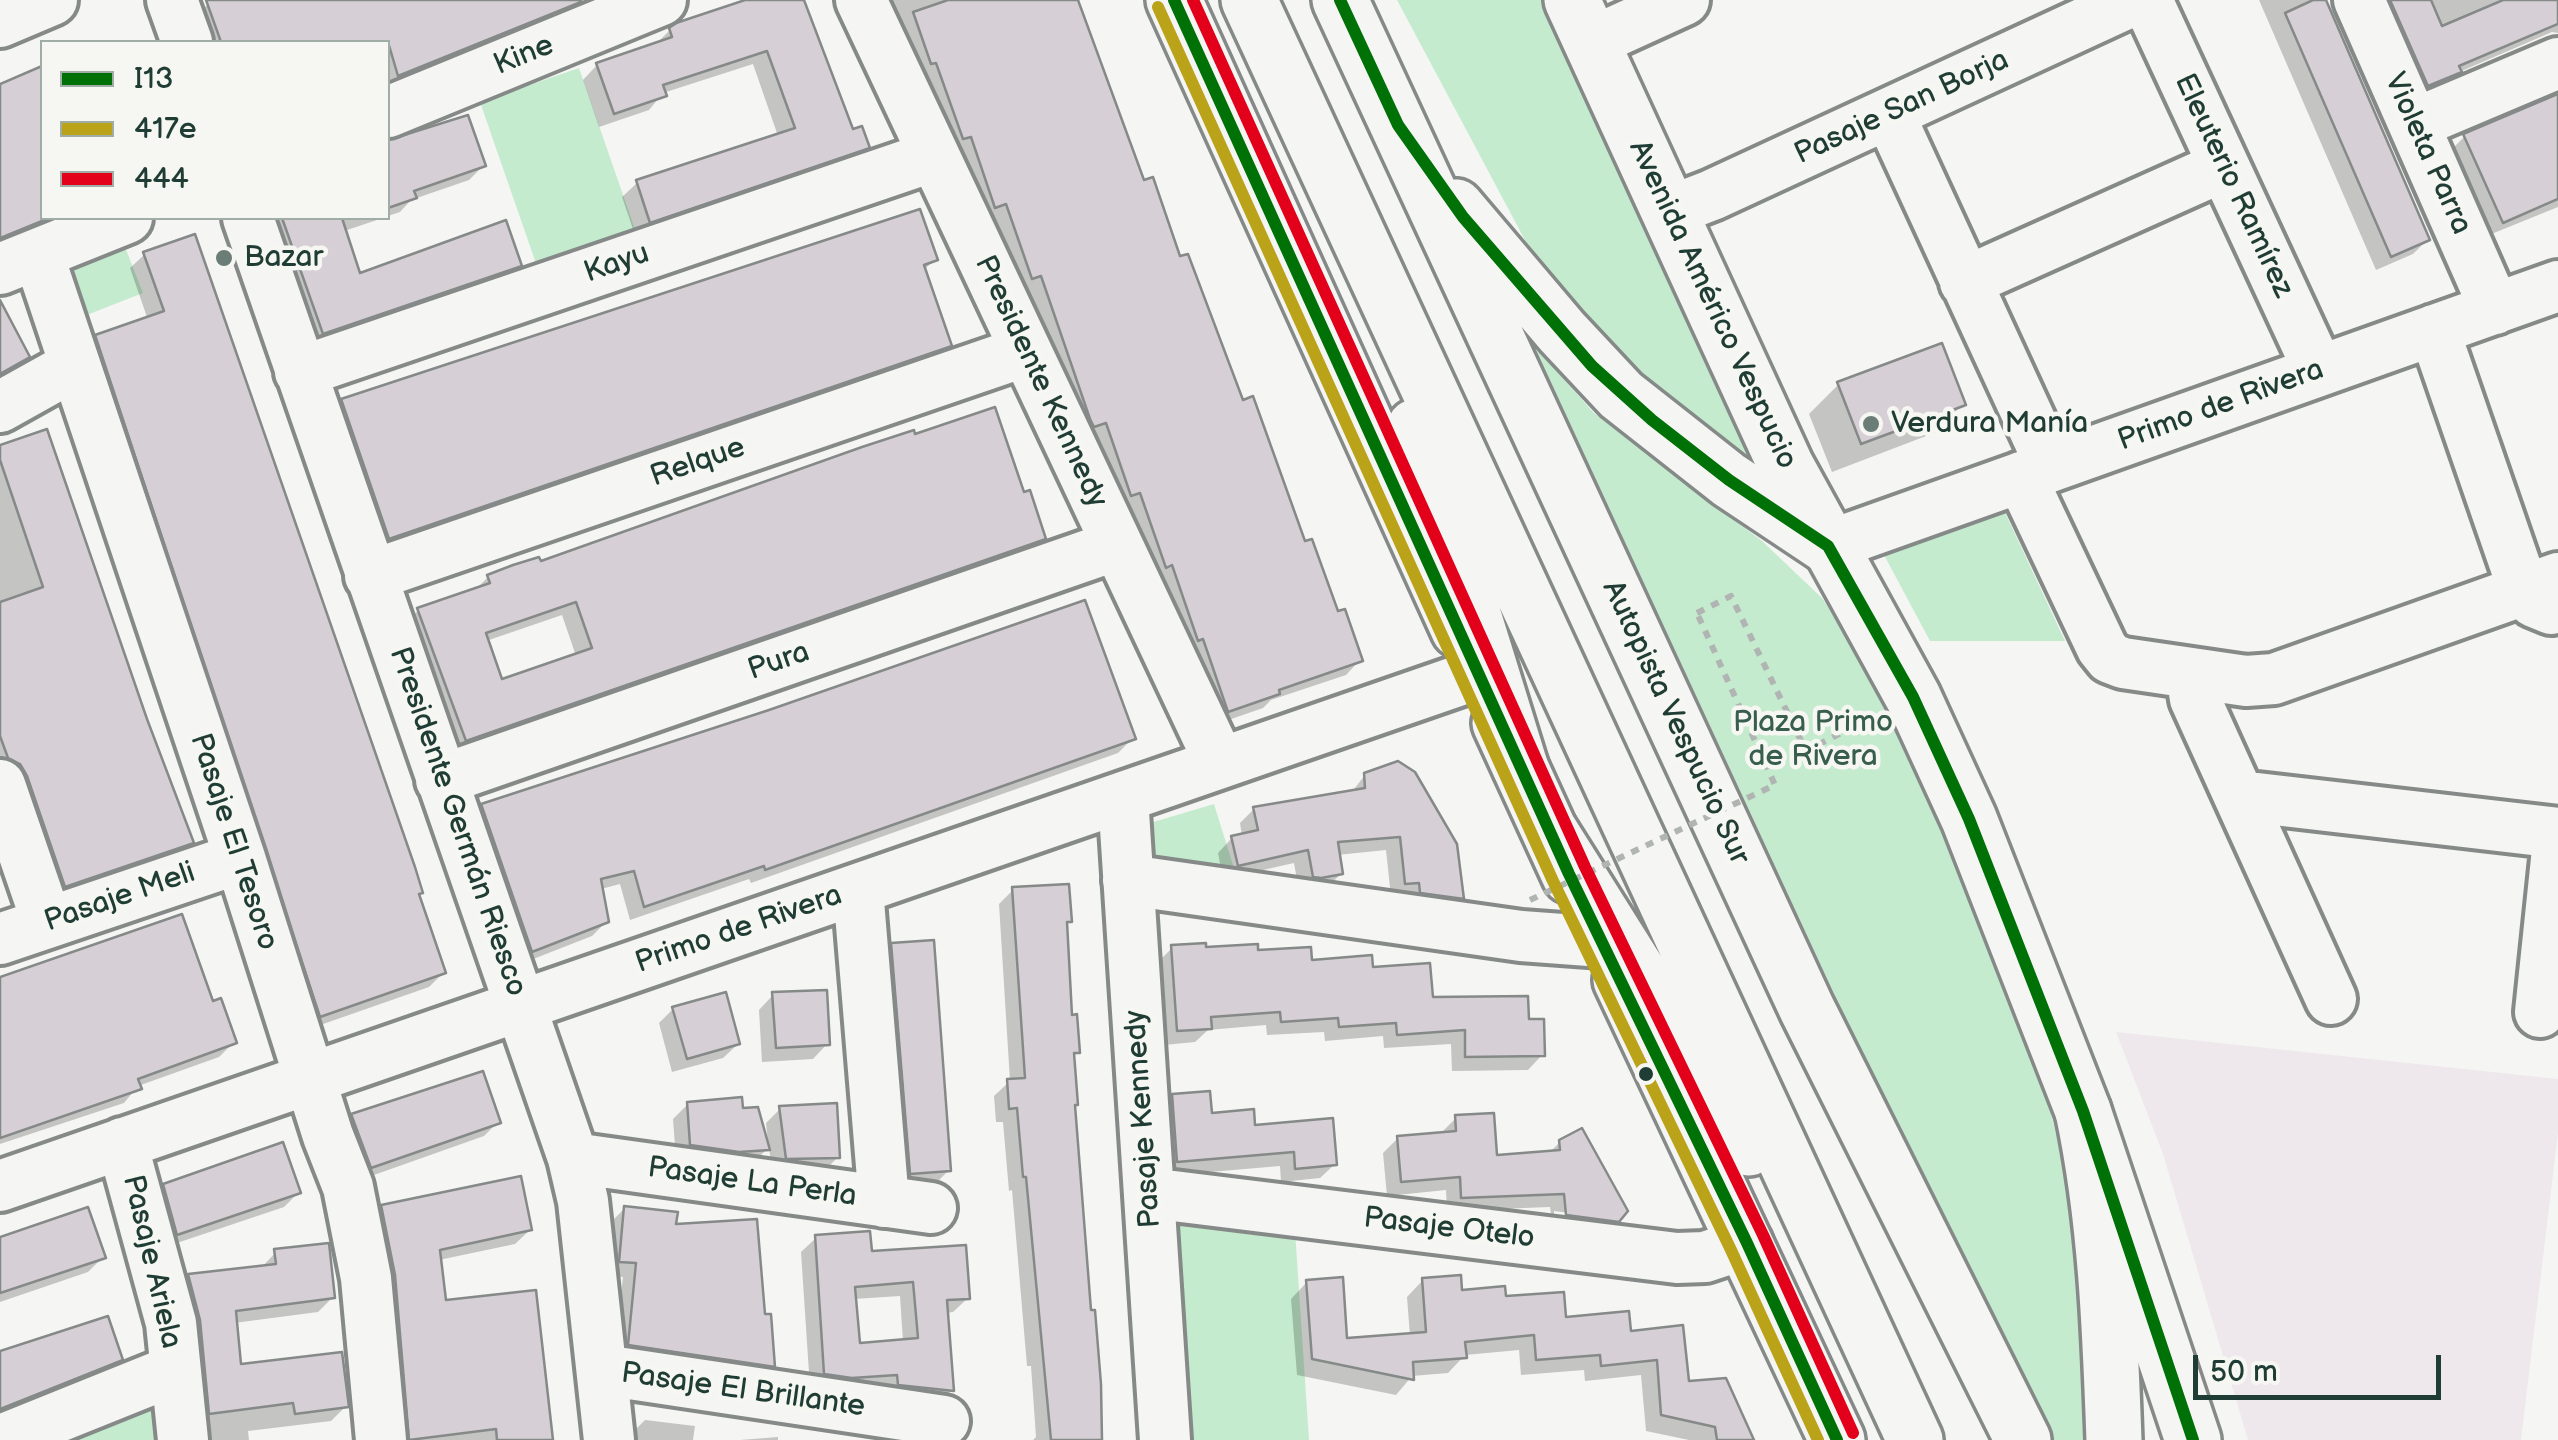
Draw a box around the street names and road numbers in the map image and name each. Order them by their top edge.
street label: Kine [489,28,559,84]
street label: Pasaje San Borja [1789,43,2015,173]
street label: Violeta Parra [2375,68,2479,240]
street label: Eleuterio Ramírez [2165,69,2301,303]
street label: Avenida Américo Vespucio [1620,135,1804,475]
street label: Kayu [580,236,654,292]
street label: Presidente Kennedy [966,250,1114,514]
street label: Primo de Rivera [2113,352,2329,460]
street label: Relque [646,430,750,496]
street label: Autopista Vespucio Sur [1593,575,1757,871]
street label: Pura [743,635,815,689]
street label: Presidente Germán Riesco [380,643,534,1001]
street label: Pasaje El Tesoro [181,729,285,955]
street label: Pasaje Meli [40,855,200,941]
street label: Primo de Rivera [631,878,847,982]
street label: Pasaje Kennedy [1118,1009,1170,1229]
street label: Pasaje La Perla [645,1151,859,1215]
street label: Pasaje Ariela [114,1172,188,1352]
street label: Pasaje Otelo [1361,1201,1537,1257]
street label: Pasaje El Brillante [619,1356,867,1426]

